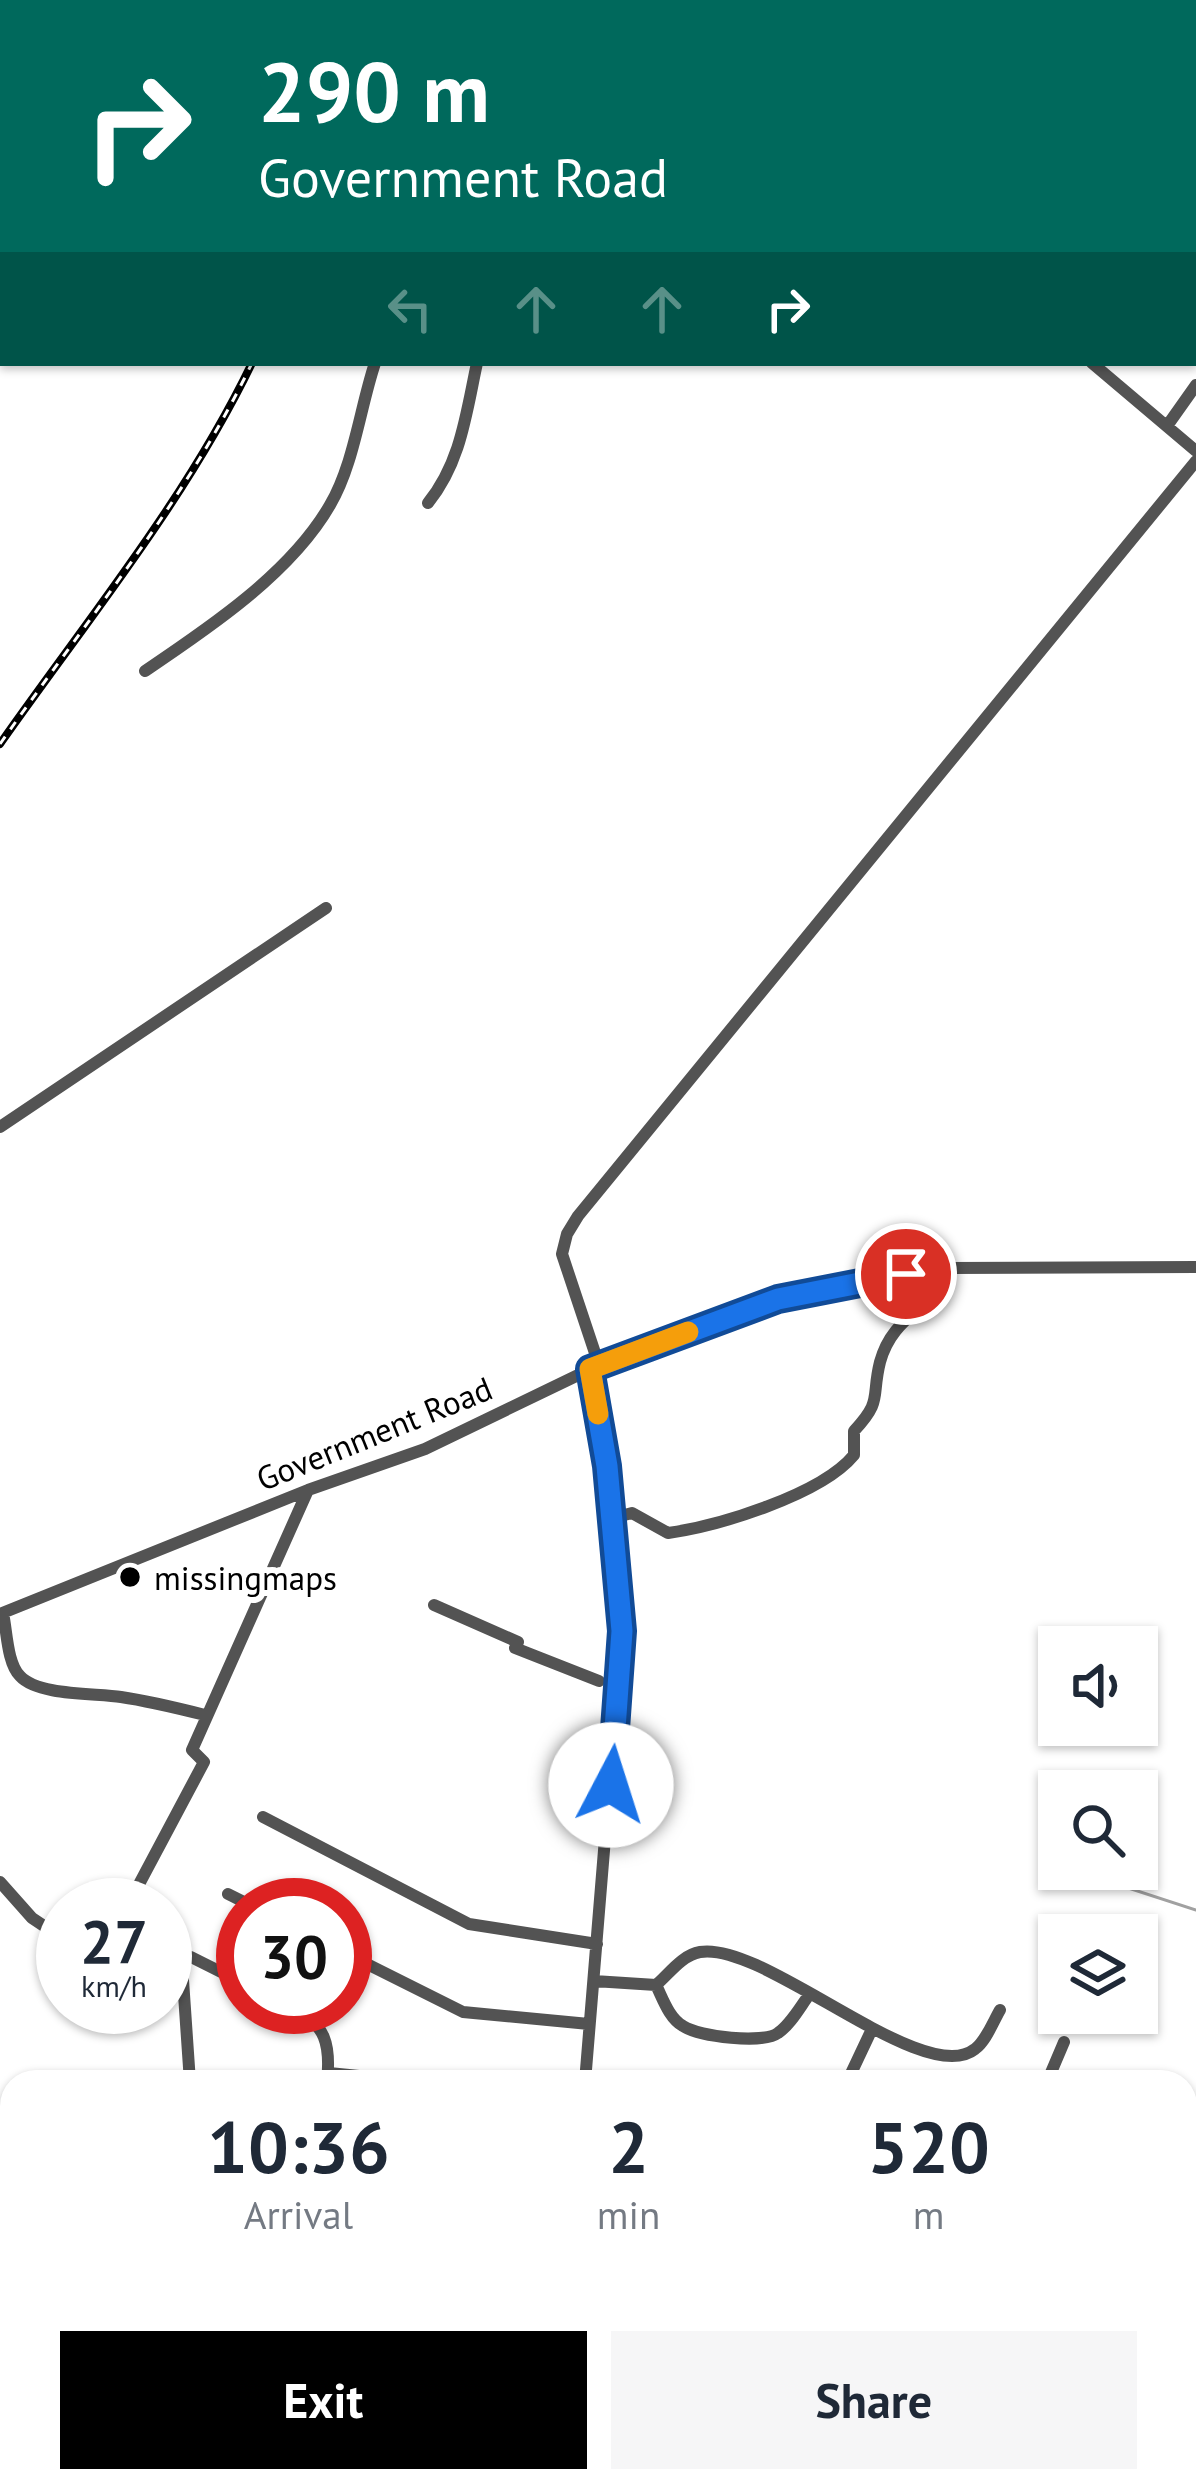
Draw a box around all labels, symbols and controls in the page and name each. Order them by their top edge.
text: 290 m [258,36,490,145]
icon: right [60,48,216,204]
text: Government Road [258,142,668,212]
icon: left [377,276,443,342]
icon: ahead [503,276,569,342]
icon: ahead [629,276,695,342]
icon: right [755,276,821,342]
pin [855,1223,957,1325]
icon: arrive [873,1241,939,1307]
street label: Government Road [250,1366,498,1500]
place label: missingmaps [154,1556,337,1599]
marker: missingmaps [117,1564,143,1590]
map controls [1038,1626,1158,2034]
button: sound [1038,1626,1158,1746]
position arrow [548,1722,674,1848]
button: search [1038,1770,1158,1890]
speed limit sign: 30 [216,1878,372,2034]
text: 27 [80,1902,148,1980]
button: layers [1038,1914,1158,2034]
text: km/h [81,1966,147,2005]
text: 10:36 [207,2100,390,2193]
text: 2 [608,2100,649,2193]
text: 520 [867,2100,990,2193]
text: Arrival [244,2189,353,2240]
text: min [597,2189,660,2240]
text: m [913,2189,944,2240]
button: Exit [60,2331,587,2469]
button: Share [611,2331,1137,2469]

